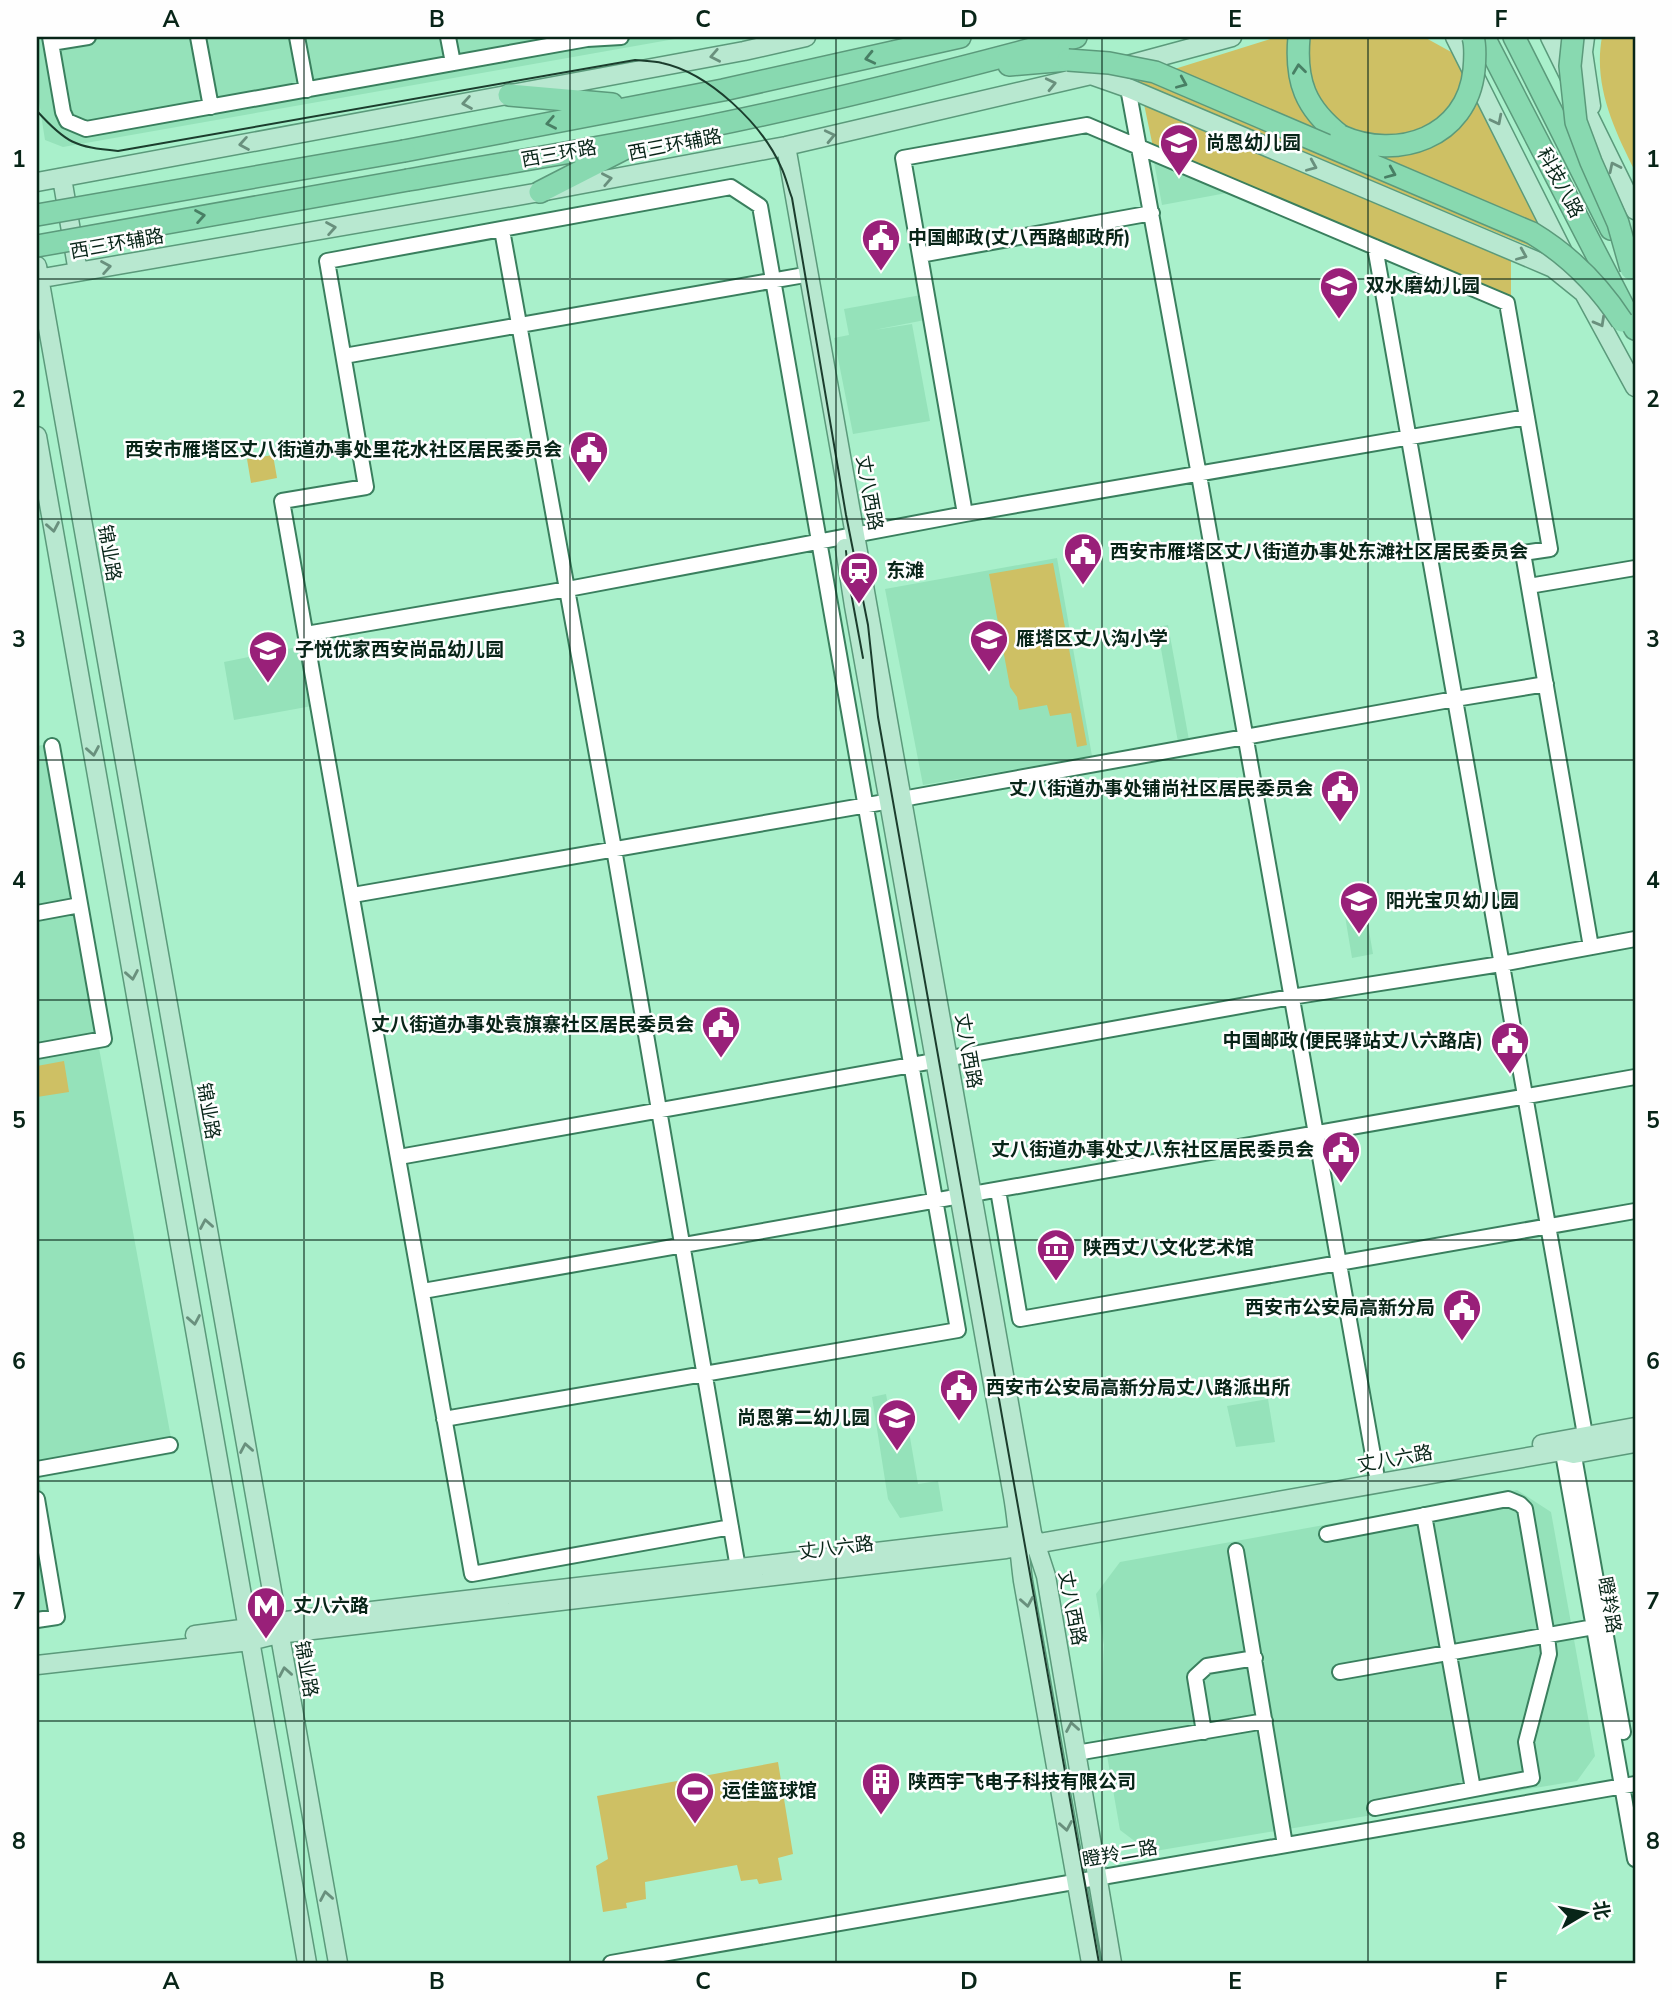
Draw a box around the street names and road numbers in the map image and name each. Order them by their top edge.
street label: 西三环辅路 [626,123,724,167]
street label: 西三环路 [519,135,599,173]
street label: 科技八路 [1531,143,1589,223]
street label: 西三环辅路 [68,223,166,265]
street label: 丈八西路 [850,453,888,533]
street label: 锦业路 [91,523,127,583]
street label: 丈八西路 [949,1011,987,1091]
street label: 锦业路 [190,1081,226,1141]
street label: 丈八六路 [1355,1440,1435,1478]
street label: 丈八六路 [797,1530,875,1566]
street label: 丈八西路 [1052,1568,1092,1648]
street label: 瞪羚路 [1591,1575,1627,1635]
street label: 锦业路 [288,1639,324,1699]
street label: 瞪羚二路 [1080,1835,1160,1873]

